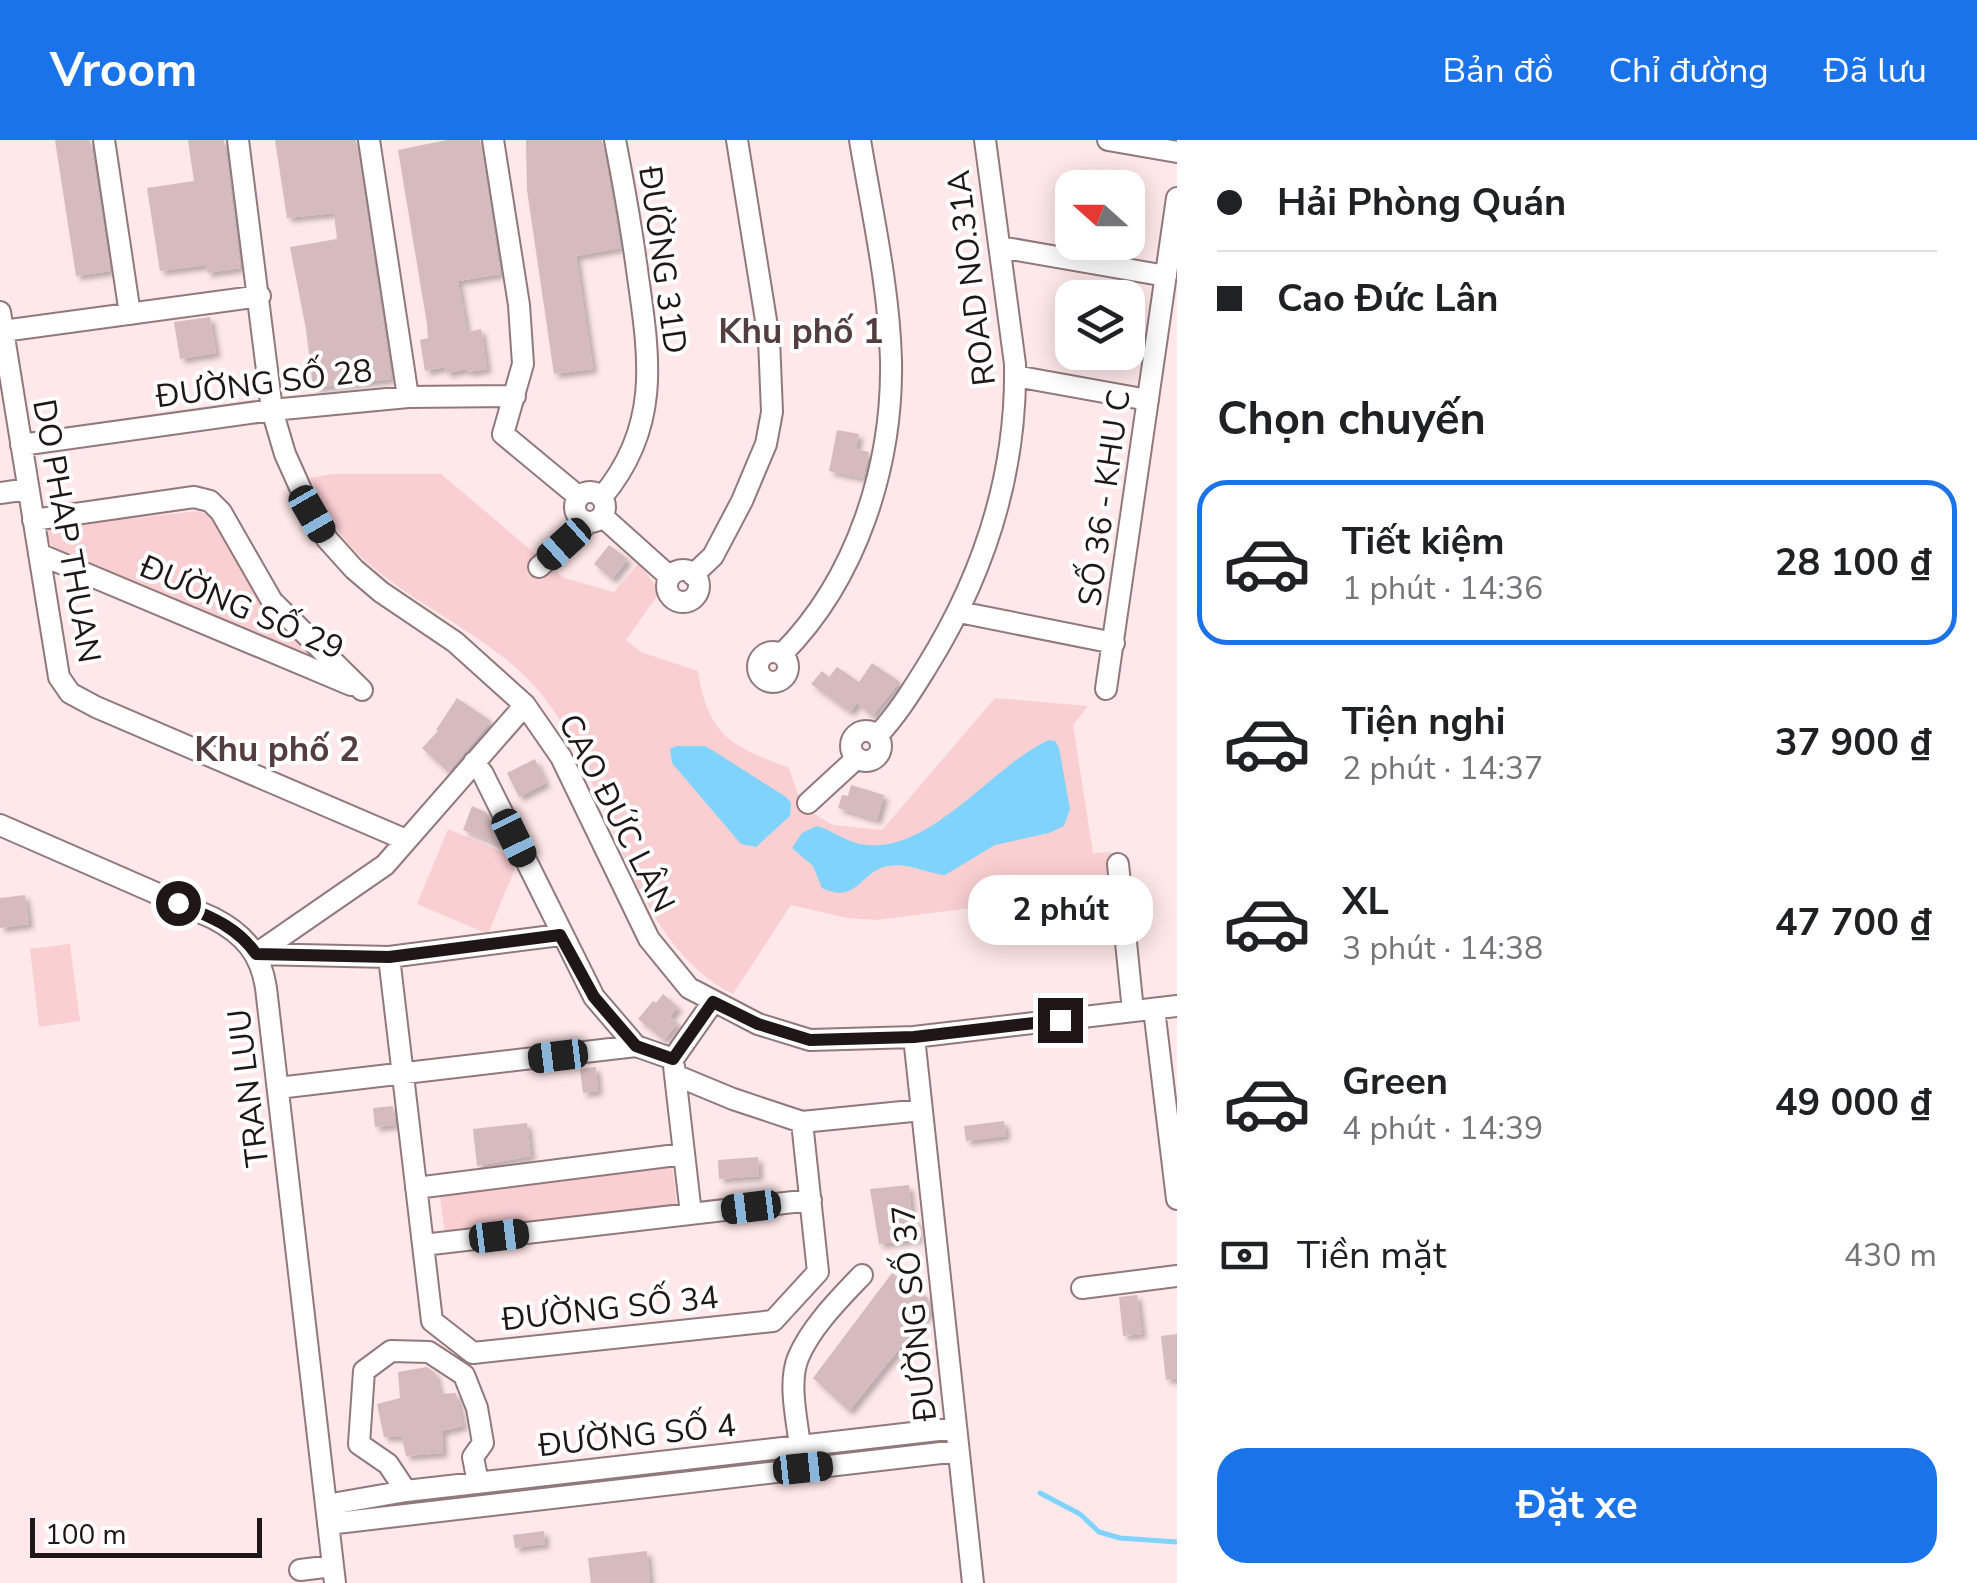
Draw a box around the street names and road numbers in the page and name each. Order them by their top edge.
street label: ĐƯỜNG 31D [628,163,697,357]
street label: ROAD NO.31A [937,168,1006,388]
street label: ĐƯỜNG SỐ 28 [152,348,375,418]
street label: SỐ 36 - KHU C [1067,387,1141,609]
street label: DO PHAP THUAN [22,396,111,666]
street label: ĐƯỜNG SỐ 29 [132,544,351,670]
street label: CAO ĐỨC LÂN [548,707,685,920]
street label: TRAN LUU [217,1007,280,1169]
street label: ĐƯỜNG SỐ 37 [881,1203,947,1424]
street label: ĐƯỜNG SỐ 34 [499,1275,720,1341]
street label: ĐƯỜNG SỐ 4 [535,1403,738,1467]

